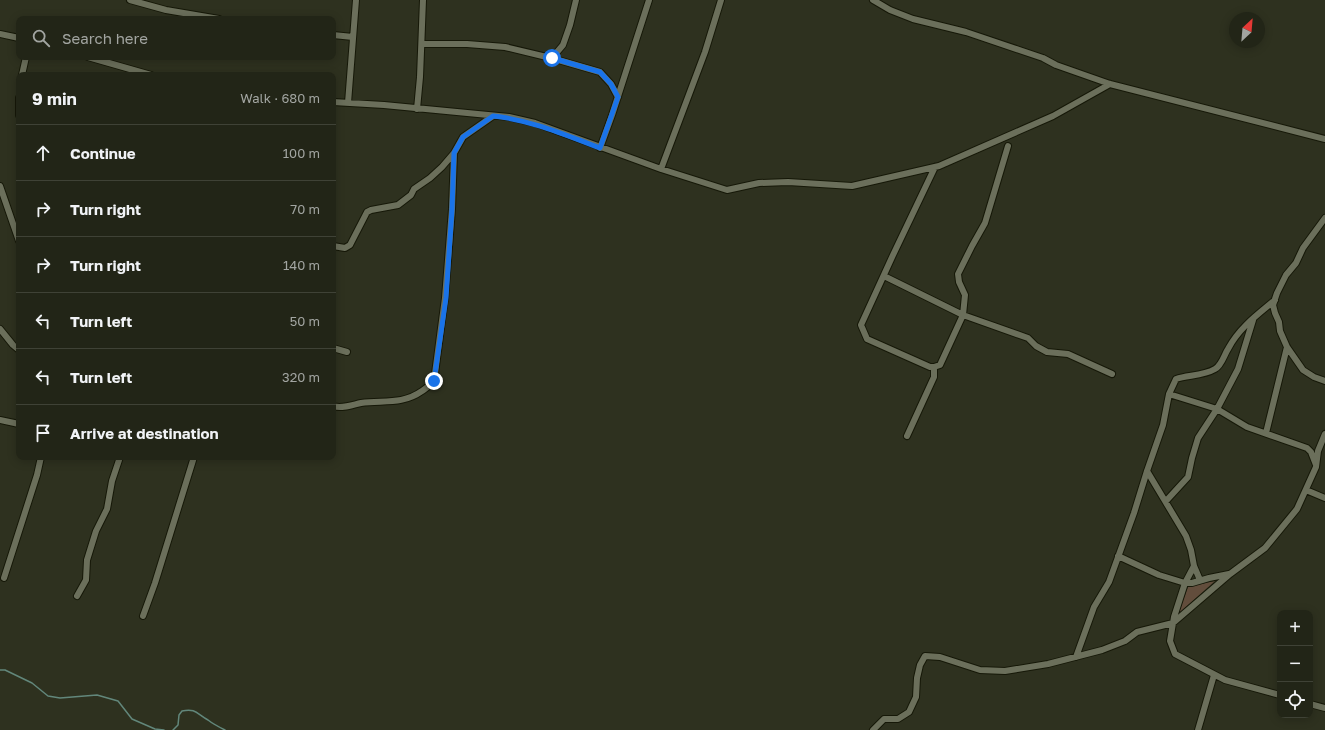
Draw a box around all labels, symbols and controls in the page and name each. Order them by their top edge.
north arrow [1229,12,1265,48]
search box [16,16,336,60]
icon: search [30,27,52,49]
text: Search here [62,29,148,47]
route start [543,49,561,67]
text: 9 min [32,88,77,109]
text: Walk · 680 m [240,90,320,106]
icon: ahead [32,142,54,164]
text: Continue [70,144,136,162]
text: 100 m [283,145,320,161]
icon: right [32,198,54,220]
text: Turn right [70,200,141,218]
text: 70 m [290,201,320,217]
icon: right [32,254,54,276]
text: Turn right [70,256,141,274]
text: 140 m [283,257,320,273]
icon: left [32,310,54,332]
text: Turn left [70,312,132,330]
text: 50 m [290,313,320,329]
icon: left [32,366,54,388]
text: Turn left [70,368,132,386]
text: 320 m [282,369,320,385]
route end [425,372,443,390]
icon: arrive [32,422,54,444]
text: Arrive at destination [70,424,219,442]
map controls [1277,610,1313,718]
button: + [1277,610,1313,646]
button: − [1277,646,1313,682]
button: locate [1277,682,1313,718]

